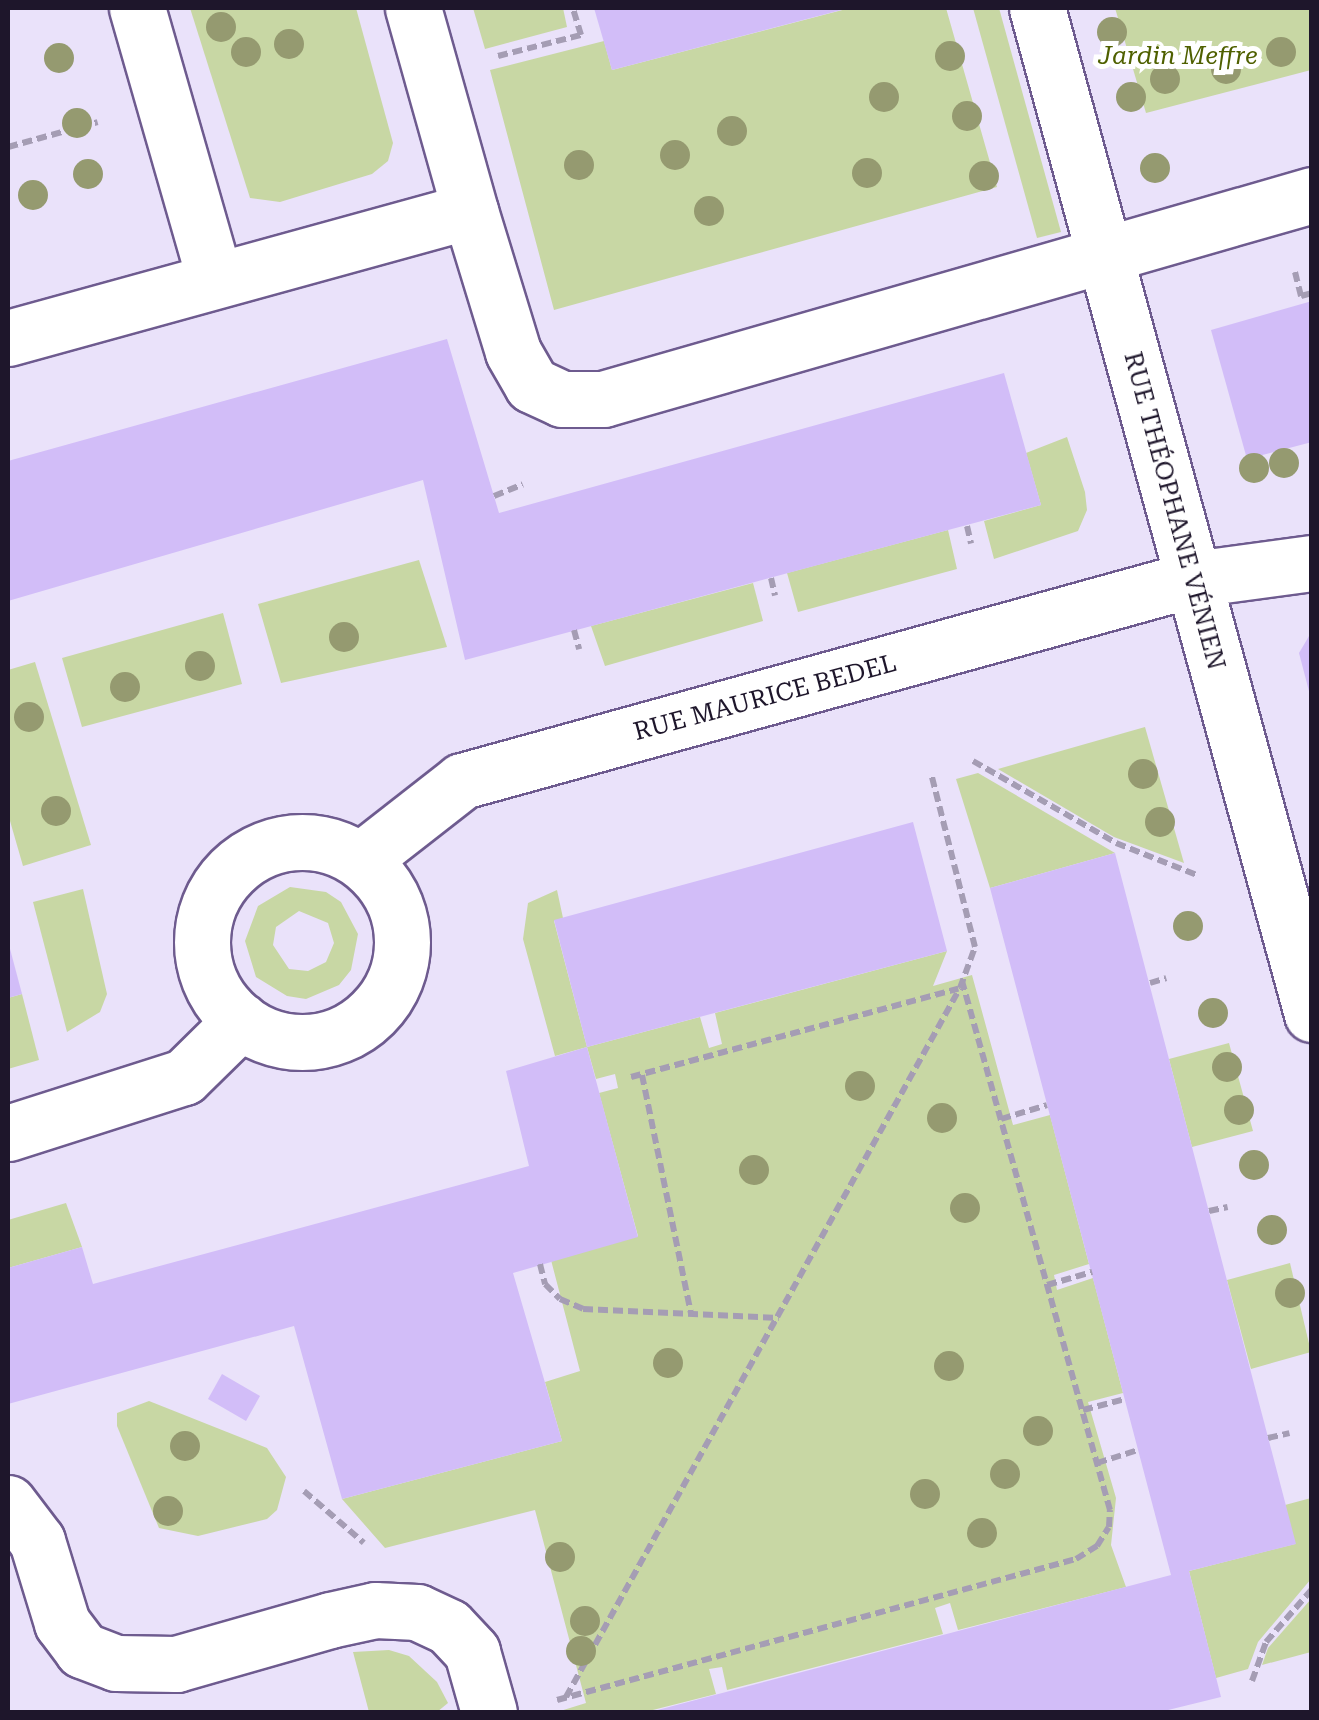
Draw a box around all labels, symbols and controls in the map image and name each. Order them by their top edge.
park label: Jardin Meffre [1098,41,1258,71]
street label: RUE THÉOPHANE VÉNIEN [1117,349,1231,673]
street label: RUE MAURICE BEDEL [630,649,900,747]

